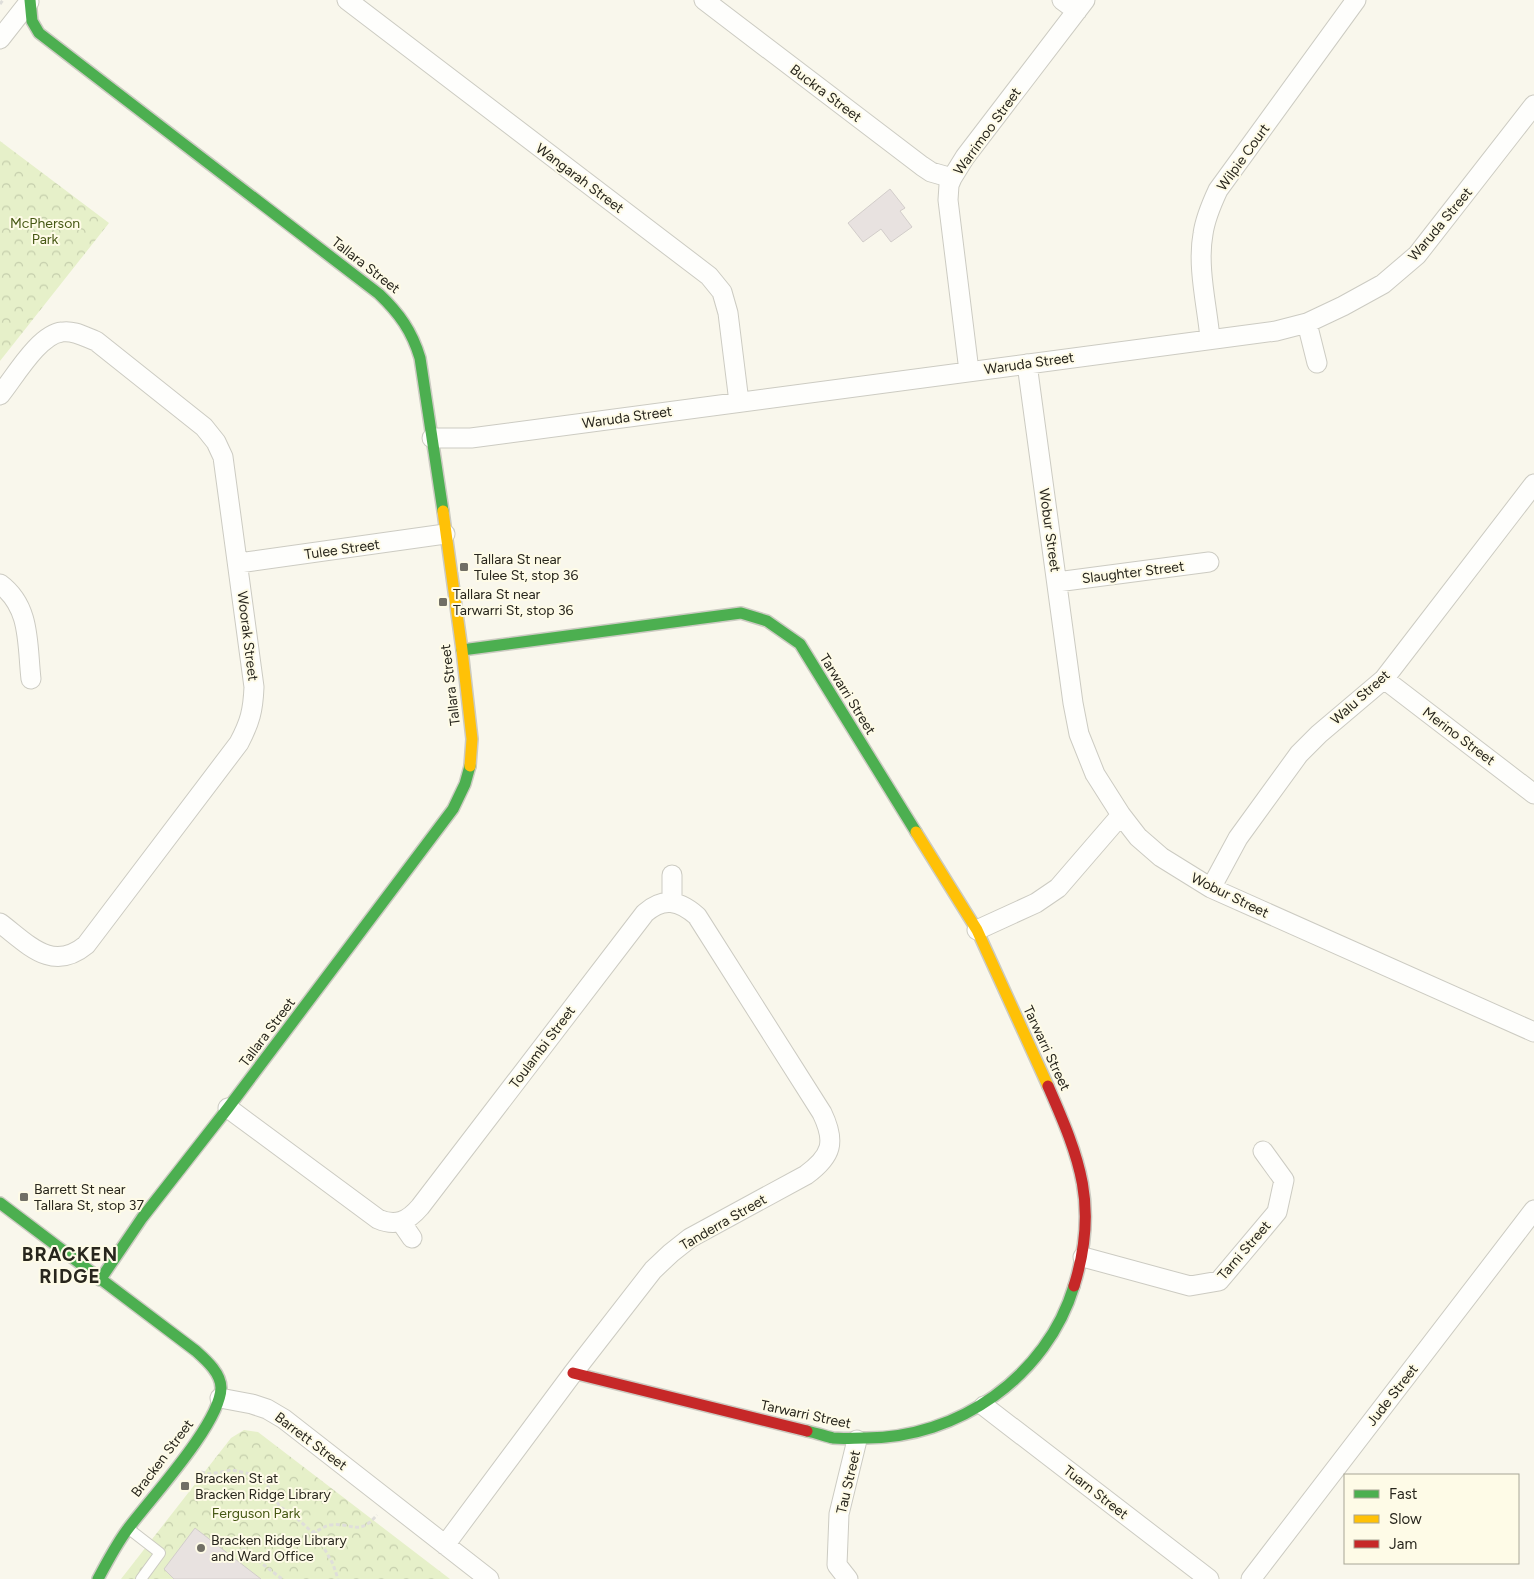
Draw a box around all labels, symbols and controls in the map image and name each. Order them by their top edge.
street label: Buckra Street [787,61,865,126]
street label: Warrimoo Street [950,84,1025,178]
street label: Wilpie Court [1213,121,1273,194]
street label: Wangarah Street [532,140,627,217]
street label: Waruda Street [1405,184,1476,264]
park label: McPherson Park [10,215,80,248]
street label: Tallara Street [328,234,403,297]
street label: Waruda Street [983,349,1075,378]
street label: Waruda Street [581,403,673,432]
street label: Wobur Street [1035,487,1064,573]
street label: Tulee Street [303,536,381,563]
place label: Tallara St near Tulee St, stop 36 [474,551,578,584]
street label: Slaughter Street [1081,558,1185,587]
marker: Tallara St near Tulee St, stop 36 [458,561,470,573]
place label: Tallara St near Tarwarri St, stop 36 [453,586,574,619]
street label: Woorak Street [234,590,261,682]
marker: Tallara St near Tarwarri St, stop 36 [437,596,449,608]
street label: Tallara Street [437,643,464,727]
street label: Tarwarri Street [816,651,879,738]
street label: Walu Street [1327,666,1393,728]
street label: Merino Street [1419,704,1498,769]
street label: Wobur Street [1188,869,1271,922]
street label: Tallara Street [236,995,299,1070]
street label: Toulambi Street [506,1003,579,1092]
street label: Tarwarri Street [1019,1003,1074,1094]
place label: Barrett St near Tallara St, stop 37 [34,1181,144,1214]
marker: Barrett St near Tallara St, stop 37 [18,1191,30,1203]
street label: Tanderra Street [677,1191,769,1254]
street label: Tarni Street [1214,1217,1275,1283]
district label: BRACKEN RIDGE [22,1243,118,1288]
street label: Jude Street [1363,1361,1422,1430]
street label: Tarwarri Street [759,1397,853,1432]
street label: Barrett Street [271,1409,350,1474]
street label: Bracken Street [128,1416,197,1500]
street label: Tau Street [833,1449,864,1515]
street label: Tuarn Street [1060,1462,1131,1523]
place label: Bracken St at Bracken Ridge Library [195,1470,331,1503]
legend [1344,1474,1519,1564]
marker: Bracken St at Bracken Ridge Library [179,1480,191,1492]
text: Fast [1389,1485,1418,1503]
park label: Ferguson Park [212,1505,300,1522]
text: Slow [1389,1510,1422,1528]
place label: Bracken Ridge Library and Ward Office [211,1532,347,1565]
text: Jam [1389,1535,1417,1553]
marker: Bracken Ridge Library and Ward Office [195,1542,207,1554]

